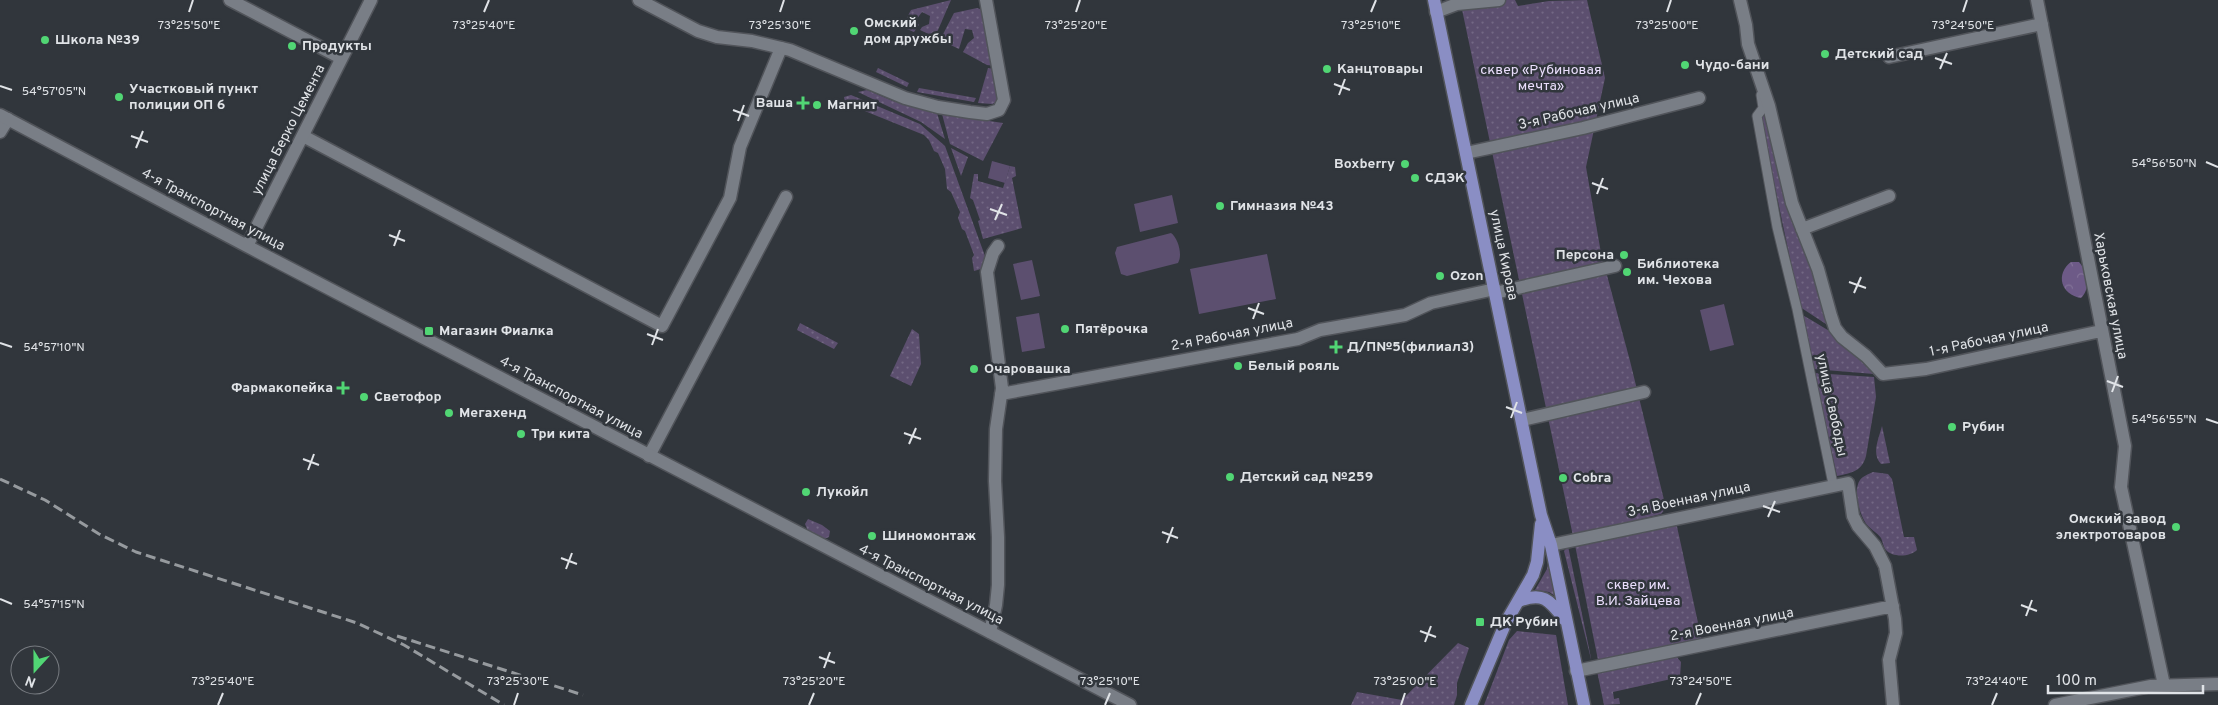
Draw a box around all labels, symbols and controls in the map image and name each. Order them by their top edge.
place label: Омский дом дружбы [864,15,952,48]
text: 73°25'50"E [158,18,220,34]
text: 73°25'40"E [453,18,515,34]
text: 73°25'30"E [749,18,811,34]
text: 73°25'20"E [1045,18,1107,34]
text: 73°25'10"E [1341,18,1401,34]
text: 73°25'00"E [1636,18,1698,34]
text: 73°24'50"E [1932,18,1994,34]
marker: Омский дом дружбы [848,25,860,37]
place label: Школа №39 [55,32,140,49]
marker: Школа №39 [39,34,51,46]
place label: Продукты [302,38,372,55]
marker: Продукты [286,40,298,52]
place label: Детский сад [1835,46,1923,63]
marker: Детский сад [1819,48,1831,60]
place label: Чудо-бани [1695,57,1769,74]
marker: Чудо-бани [1679,59,1691,71]
place label: Канцтовары [1337,61,1423,78]
street label: улица Берко Цемента [249,62,329,198]
park label: сквер «Рубиновая мечта» [1480,62,1602,95]
marker: Канцтовары [1321,63,1333,75]
place label: Участковый пункт полиции ОП 6 [129,81,258,114]
text: 54°57'05"N [22,84,86,100]
street label: 3-я Рабочая улица [1517,90,1641,134]
marker: Участковый пункт полиции ОП 6 [113,91,125,103]
place label: Ваша [756,95,793,112]
marker: Ваша [797,97,809,109]
place label: Магнит [827,97,877,114]
marker: Магнит [811,99,823,111]
place label: Boxberry [1334,156,1395,173]
text: 54°56'50"N [2131,156,2197,172]
marker: Boxberry [1399,158,1411,170]
street label: 4-я Транспортная улица [138,165,288,255]
place label: СДЭК [1425,170,1465,187]
marker: СДЭК [1409,172,1421,184]
place label: Гимназия №43 [1230,198,1334,215]
marker: Гимназия №43 [1214,200,1226,212]
street label: улица Кирова [1485,208,1521,302]
street label: Харьковская улица [2089,231,2131,361]
place label: Персона [1556,247,1614,264]
marker: Персона [1618,249,1630,261]
place label: Библиотека им. Чехова [1637,256,1719,289]
marker: Библиотека им. Чехова [1621,266,1633,278]
place label: Ozon [1450,268,1483,285]
marker: Ozon [1434,270,1446,282]
street label: 2-я Рабочая улица [1170,315,1294,355]
street label: 1-я Рабочая улица [1928,319,2050,361]
place label: Пятёрочка [1075,321,1148,338]
place label: Магазин Фиалка [439,323,554,340]
marker: Пятёрочка [1059,323,1071,335]
marker: Магазин Фиалка [423,325,435,337]
place label: Д/П№5(филиал3) [1347,339,1474,356]
text: 54°57'10"N [23,340,85,356]
marker: Д/П№5(филиал3) [1329,340,1343,354]
street label: улица Свободы [1812,352,1850,458]
street label: 4-я Транспортная улица [496,353,646,443]
place label: Белый рояль [1248,358,1340,375]
marker: Белый рояль [1232,360,1244,372]
place label: Очаровашка [984,361,1071,378]
marker: Очаровашка [968,363,980,375]
place label: Фармакопейка [231,380,333,397]
marker: Фармакопейка [337,382,349,394]
place label: Светофор [374,389,442,406]
marker: Светофор [358,391,370,403]
place label: Мегахенд [459,405,526,422]
marker: Мегахенд [443,407,455,419]
text: 54°56'55"N [2131,412,2197,428]
place label: Рубин [1962,419,2005,436]
marker: Рубин [1946,421,1958,433]
place label: Три кита [531,426,590,443]
marker: Три кита [515,428,527,440]
place label: Детский сад №259 [1240,469,1373,486]
place label: Cobra [1573,470,1611,487]
marker: Детский сад №259 [1224,471,1236,483]
marker: Cobra [1557,472,1569,484]
street label: 3-я Военная улица [1626,479,1752,521]
place label: Лукойл [816,484,869,501]
marker: Лукойл [800,486,812,498]
place label: Омский завод электротоваров [2055,511,2166,544]
marker: Омский завод электротоваров [2170,521,2182,533]
place label: Шиномонтаж [882,528,976,545]
marker: Шиномонтаж [866,530,878,542]
street label: 4-я Транспортная улица [856,541,1006,629]
park label: сквер им. В.И. Зайцева [1596,577,1680,610]
text: 54°57'15"N [23,597,85,613]
street label: 2-я Военная улица [1669,605,1795,645]
place label: ДК Рубин [1490,614,1558,631]
marker: ДК Рубин [1474,616,1486,628]
north arrow [10,645,60,695]
scale bar [2048,662,2203,694]
text: N [23,671,39,690]
text: 100 m [2056,672,2097,691]
text: 73°25'40"E [192,674,254,690]
text: 73°25'30"E [487,674,549,690]
text: 73°25'20"E [783,674,845,690]
text: 73°25'10"E [1080,674,1140,690]
text: 73°25'00"E [1374,674,1436,690]
text: 73°24'50"E [1670,674,1732,690]
text: 73°24'40"E [1966,674,2028,690]

